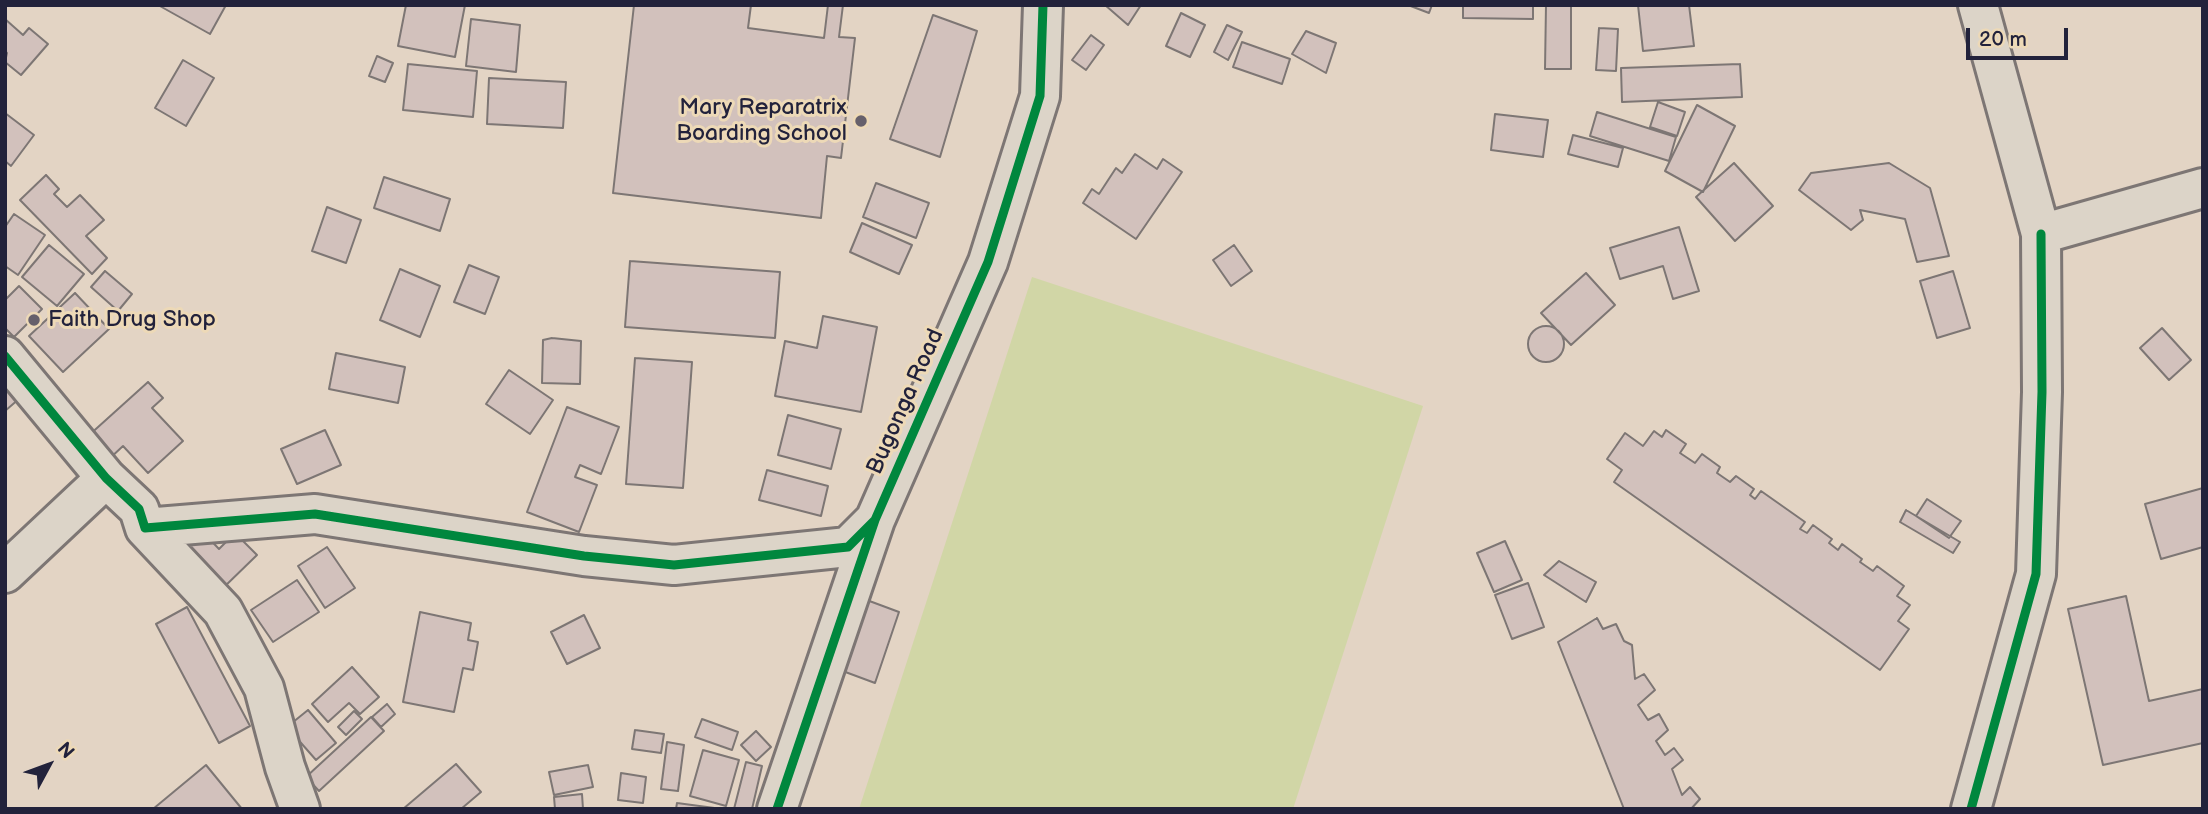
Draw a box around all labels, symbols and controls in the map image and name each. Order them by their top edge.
scale bar [1970,14,2072,58]
text: 20 m [1979,27,2027,52]
place label: Mary Reparatrix Boarding School [676,94,847,148]
marker: Mary Reparatrix Boarding School [853,113,869,129]
place label: Faith Drug Shop [48,306,216,334]
marker: Faith Drug Shop [26,312,42,328]
street label: Bugonga Road [862,325,950,479]
north arrow [14,730,84,800]
text: N [52,738,79,764]

